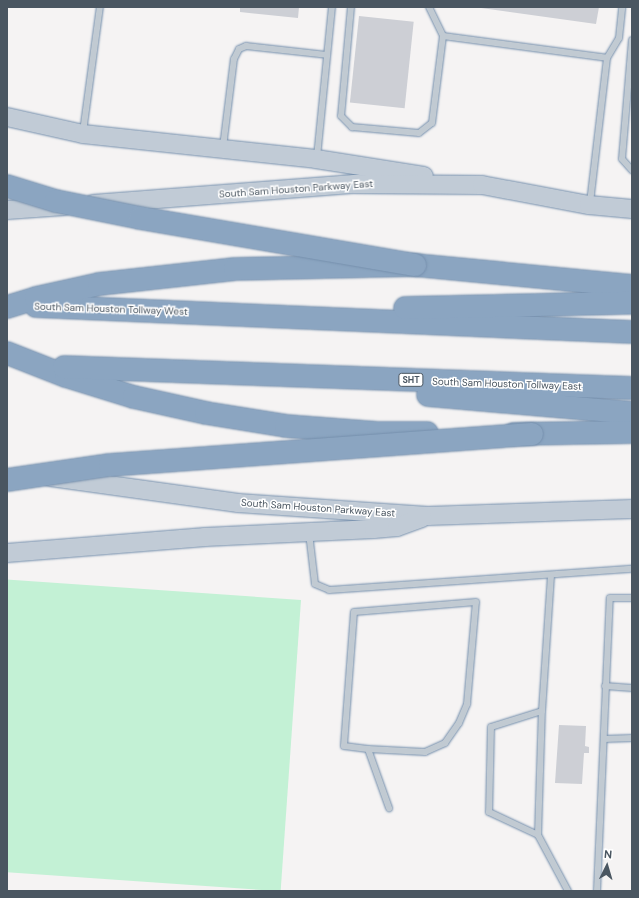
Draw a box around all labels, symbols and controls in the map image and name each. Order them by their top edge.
street label: South Sam Houston Parkway East [219,178,373,200]
street label: South Sam Houston Tollway West [34,300,188,318]
road number: SHT [398,373,424,387]
street label: South Sam Houston Tollway East [432,375,582,393]
street label: South Sam Houston Parkway East [241,497,395,519]
north arrow [587,846,627,886]
text: N [603,847,613,861]

